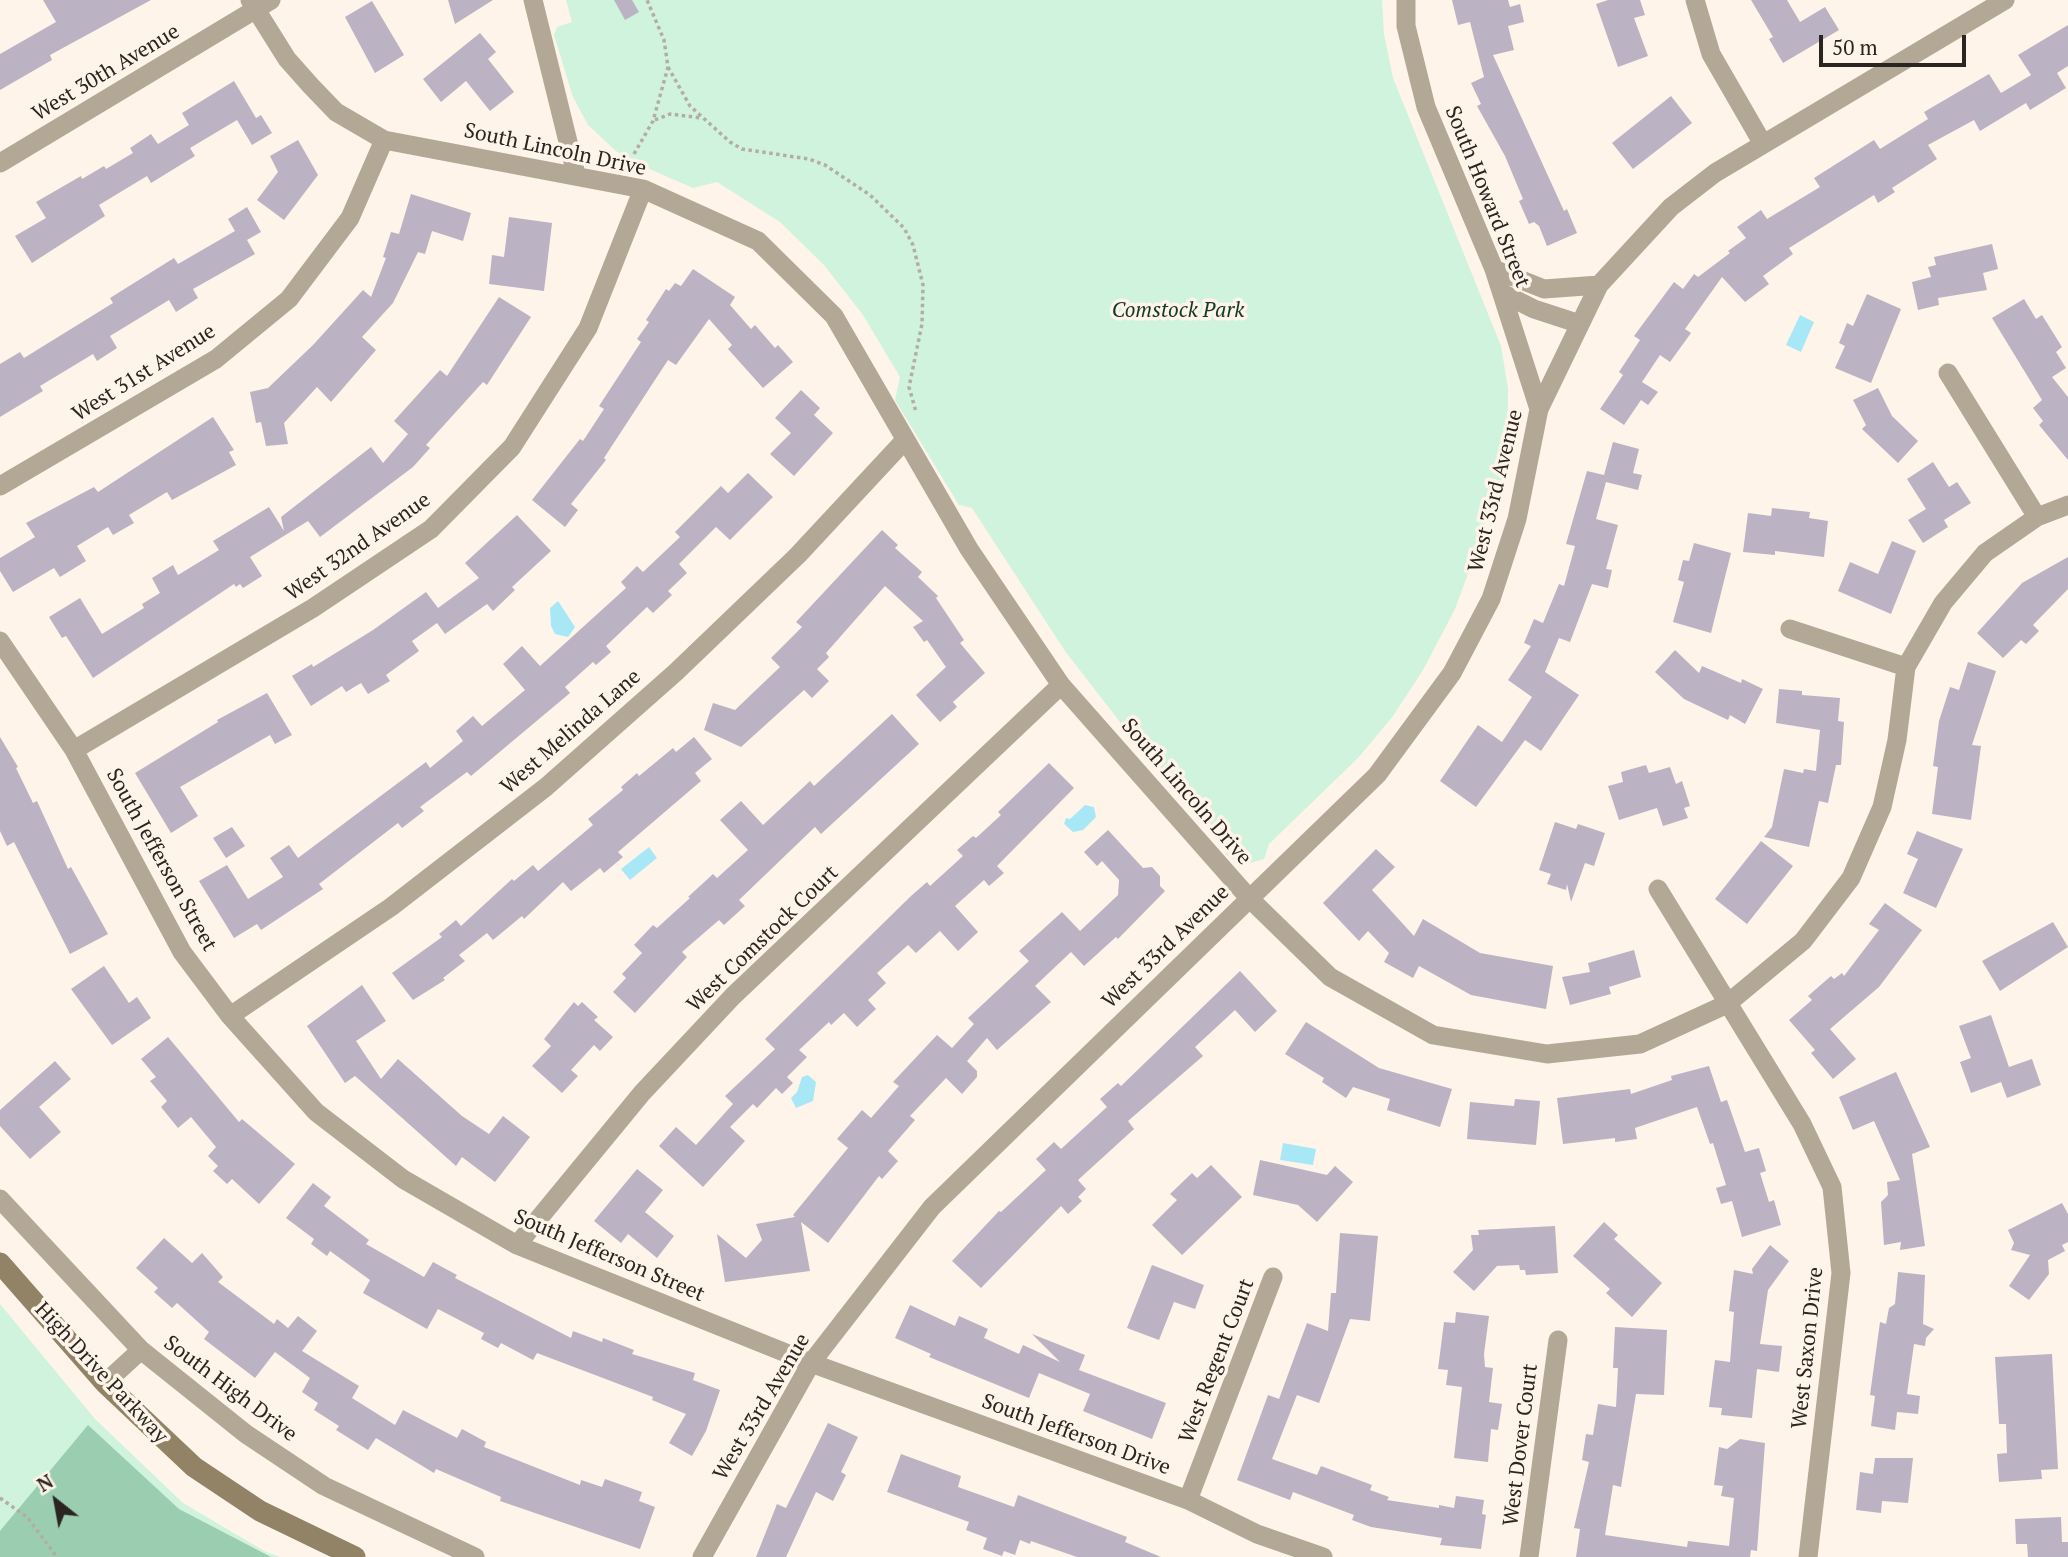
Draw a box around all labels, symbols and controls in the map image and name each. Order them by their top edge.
street label: West 30th Avenue [28,19,184,127]
scale bar [1823,21,1970,65]
text: 50 m [1832,33,1878,61]
street label: South Howard Street [1439,103,1535,291]
street label: South Lincoln Drive [462,118,648,182]
park label: Comstock Park [1112,298,1244,324]
street label: West 31st Avenue [68,319,220,427]
street label: West 33rd Avenue [1464,407,1528,575]
street label: West 32nd Avenue [281,488,435,606]
street label: West Melinda Lane [496,664,646,800]
street label: South Lincoln Drive [1116,714,1256,870]
street label: South Jefferson Street [100,764,222,956]
street label: West Comstock Court [682,860,844,1018]
street label: West 33rd Avenue [1097,880,1235,1014]
street label: South Jefferson Street [510,1204,708,1308]
street label: West Saxon Drive [1787,1266,1829,1430]
street label: West Regent Court [1174,1275,1260,1447]
street label: High Drive Parkway [29,1297,173,1449]
street label: West 33rd Avenue [708,1329,816,1485]
street label: South High Drive [158,1331,302,1447]
street label: West Dover Court [1499,1362,1543,1528]
street label: South Jefferson Drive [978,1389,1174,1481]
north arrow [21,1466,91,1536]
text: N [32,1468,58,1497]

